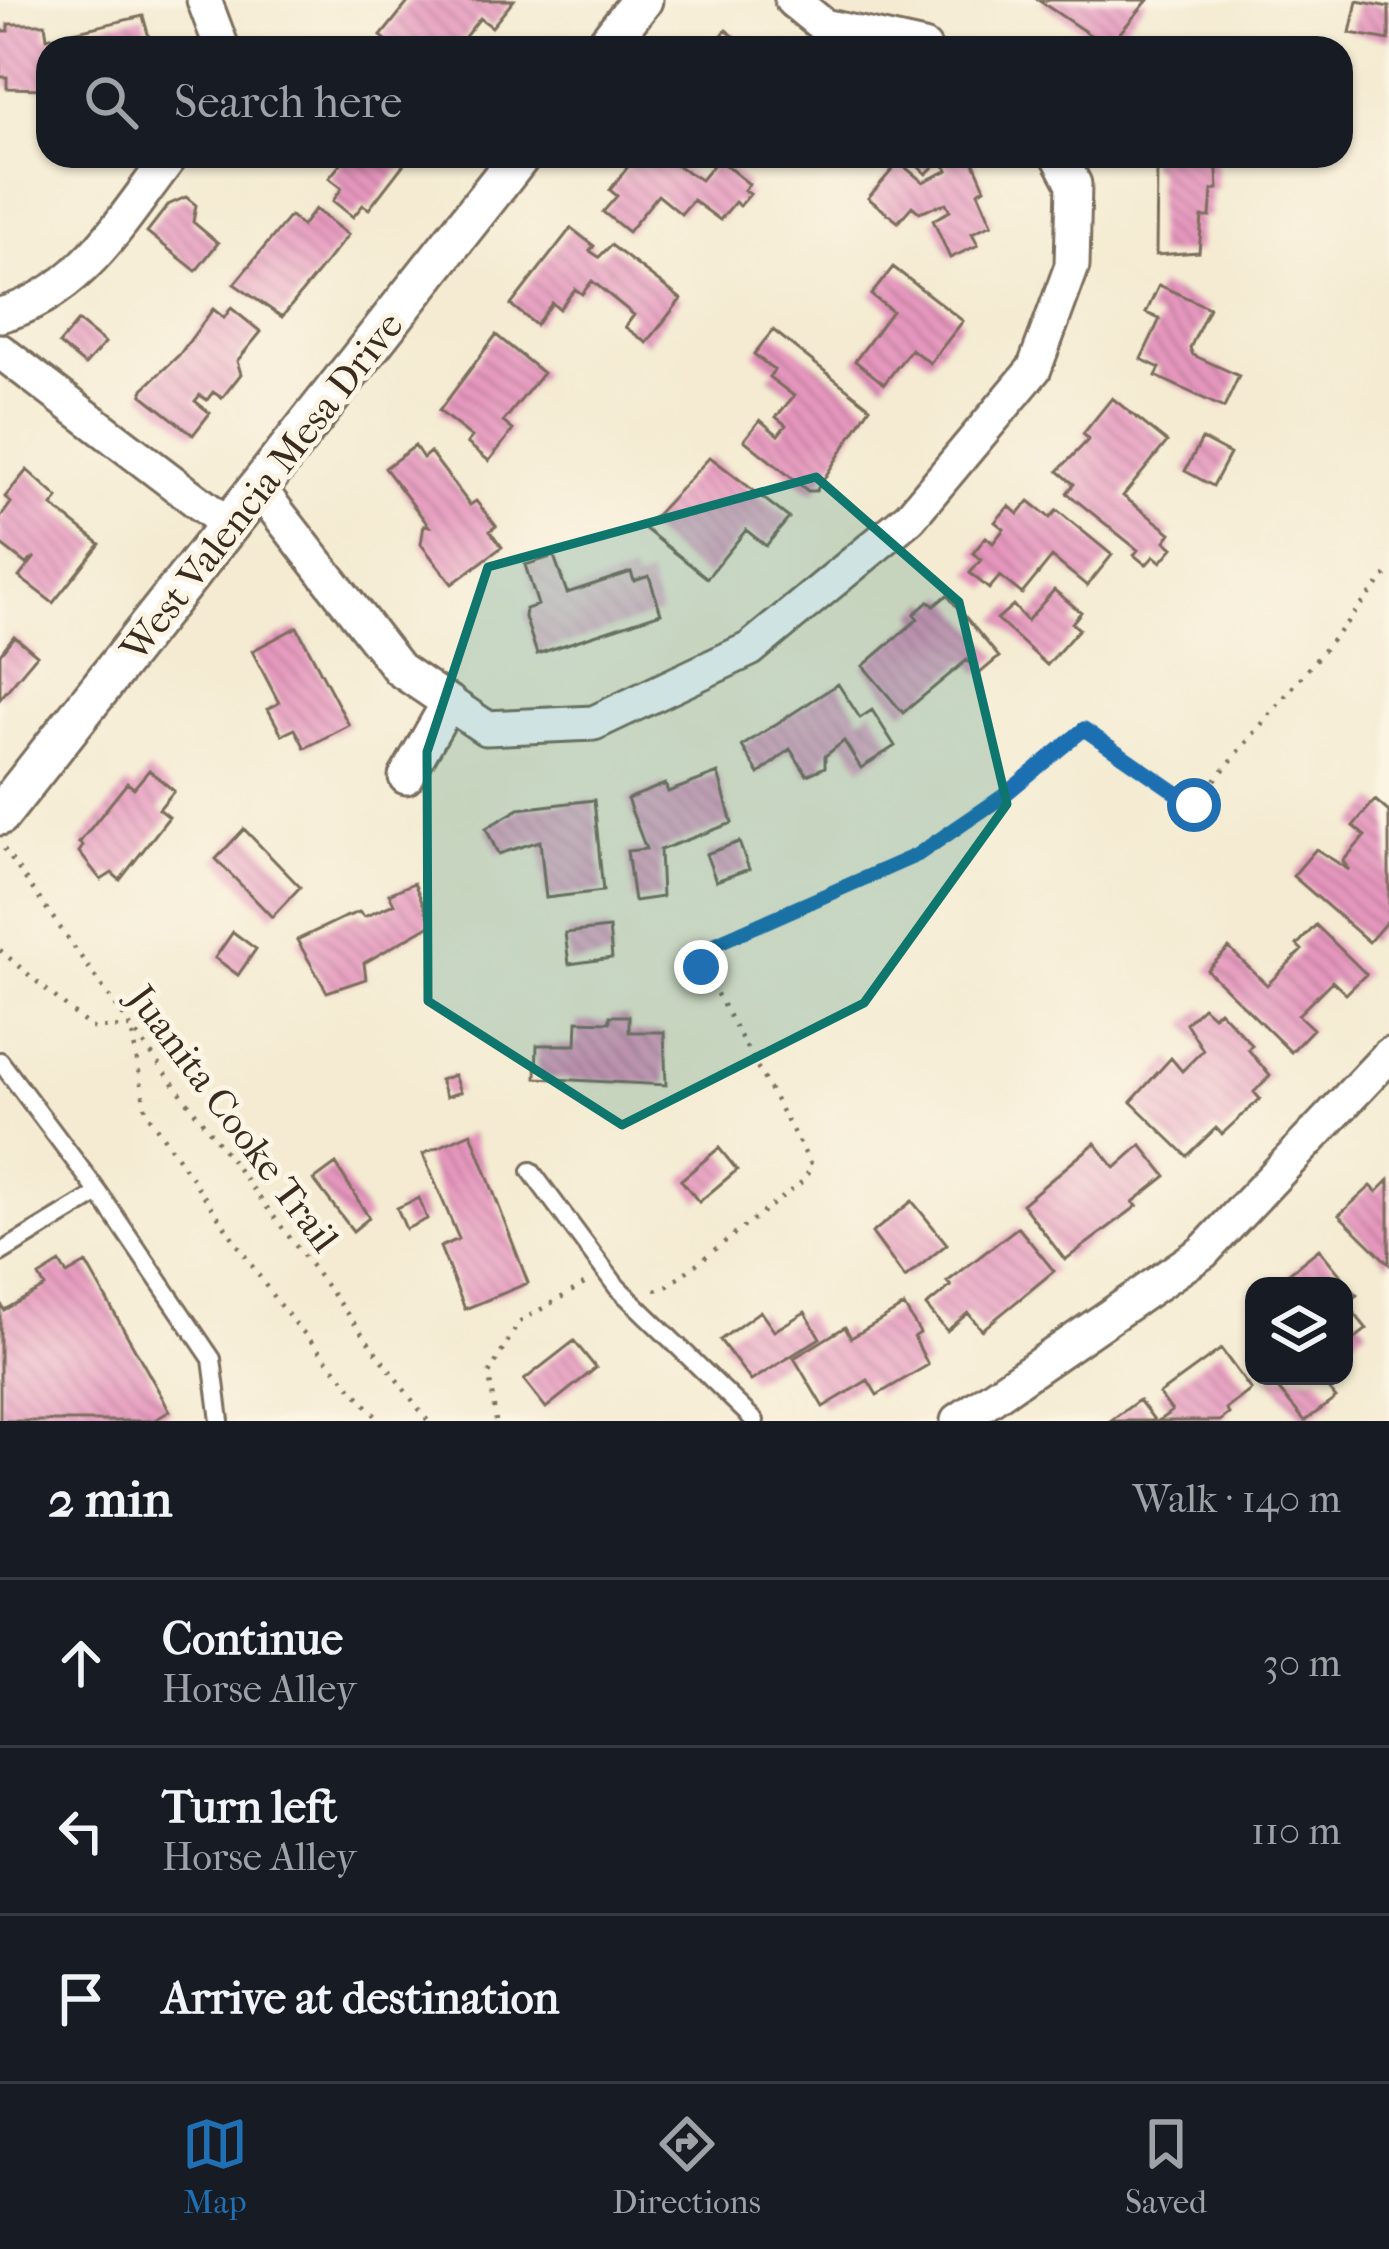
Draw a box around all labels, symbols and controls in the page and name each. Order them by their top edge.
search box [36,36,1353,168]
icon: search [78,69,144,135]
text: Search here [174,76,402,129]
street label: West Valencia Mesa Drive [110,303,412,671]
route start [1167,778,1221,832]
route end [674,940,728,994]
street label: Juanita Cooke Trail [116,974,348,1261]
map controls [1245,1277,1353,1385]
button: layers [1245,1277,1353,1385]
text: 2 min [48,1469,172,1529]
text: Walk · 140 m [1133,1476,1341,1522]
text: Continue [162,1613,343,1666]
icon: ahead [48,1630,114,1696]
text: 30 m [1263,1640,1341,1686]
text: Horse Alley [162,1666,357,1712]
text: Turn left [162,1781,337,1834]
icon: left [48,1798,114,1864]
text: 110 m [1251,1808,1341,1854]
text: Horse Alley [162,1834,357,1880]
icon: arrive [48,1966,114,2032]
text: Arrive at destination [162,1972,559,2025]
tab: Map [182,2111,248,2222]
tab: Directions [612,2111,761,2222]
tab: Saved [1125,2111,1207,2222]

